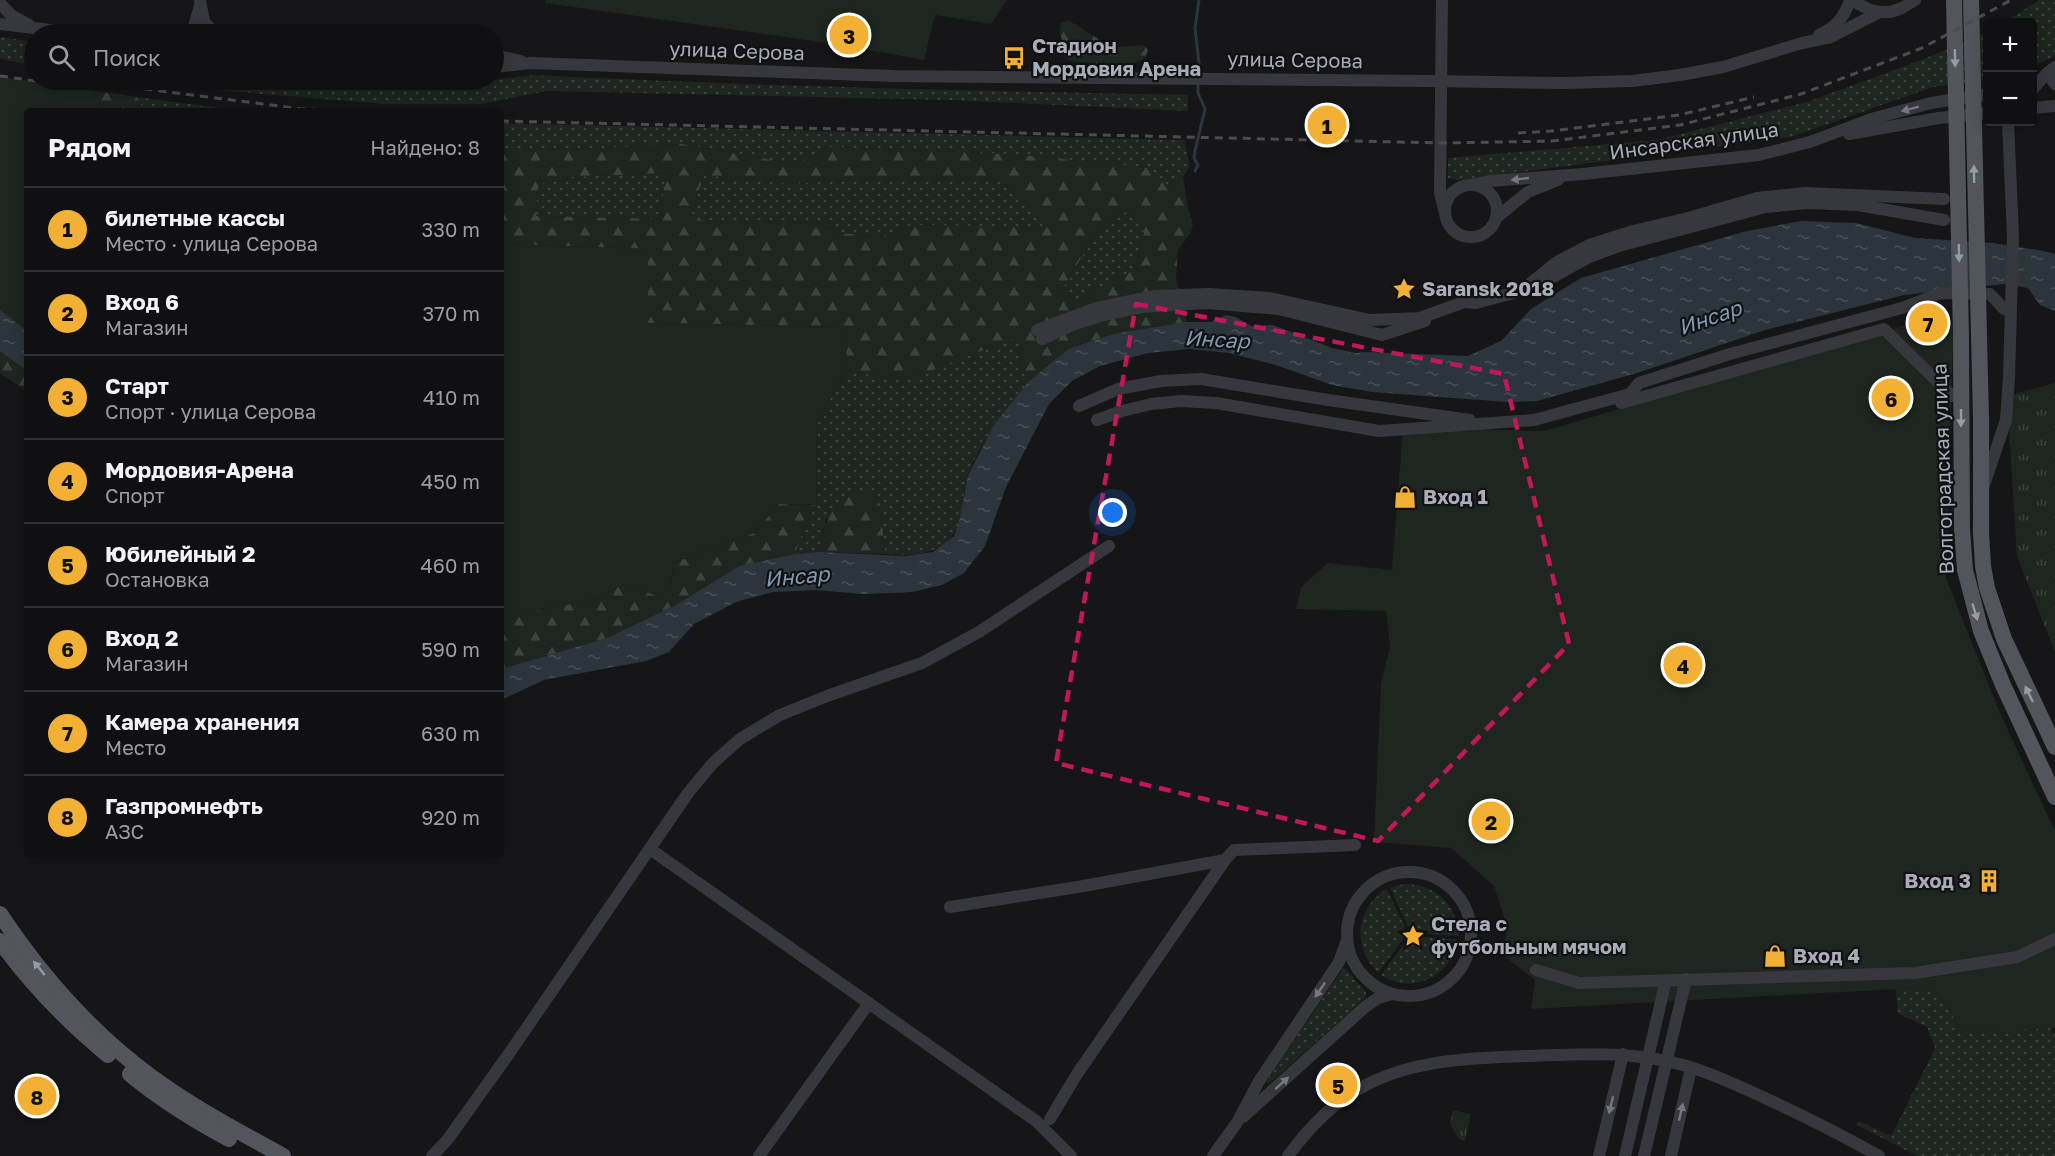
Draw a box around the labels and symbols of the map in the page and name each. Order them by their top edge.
pin: 3 [830,12,868,57]
place label: Стадион Мордовия Арена [1032,33,1201,80]
street label: улица Серова [669,36,805,64]
bus stop icon: Стадион Мордовия Арена [1001,45,1027,71]
street label: улица Серова [1227,46,1363,72]
one-way arrow [1950,49,1960,68]
pin: 1 [1308,102,1346,148]
one-way arrow [1900,105,1918,114]
street label: Инсарская улица [1608,116,1780,164]
one-way arrow [1970,165,1979,184]
one-way arrow [1511,174,1530,183]
one-way arrow [1954,244,1964,263]
place icon: Saransk 2018 [1391,276,1417,302]
place label: Saransk 2018 [1422,276,1554,300]
water label: Инсар [1675,294,1747,340]
pin: 7 [1908,300,1948,346]
water label: Инсар [1184,324,1252,354]
street label: Волгоградская улица [1926,363,1958,575]
pin: 6 [1872,376,1910,420]
one-way arrow [1956,408,1966,427]
shop icon: Вход 1 [1392,484,1418,510]
place label: Вход 1 [1423,484,1488,508]
your location [1098,498,1127,527]
water label: Инсар [763,560,832,592]
one-way arrow [1971,603,1980,621]
pin: 4 [1664,642,1702,688]
one-way arrow [2025,686,2034,703]
pin: 2 [1472,798,1510,844]
place label: Вход 3 [1904,868,1971,892]
building icon: Вход 3 [1976,868,2002,894]
place label: Стела с футбольным мячом [1431,911,1626,958]
place icon: Стела с футбольным мячом [1400,923,1426,949]
shop icon: Вход 4 [1762,943,1788,969]
place label: Вход 4 [1793,943,1860,967]
one-way arrow [33,961,45,976]
one-way arrow [1314,982,1326,998]
pin: 5 [1318,1062,1358,1108]
pin: 8 [18,1074,57,1118]
one-way arrow [1274,1076,1289,1090]
one-way arrow [1606,1096,1615,1115]
one-way arrow [1677,1103,1687,1121]

